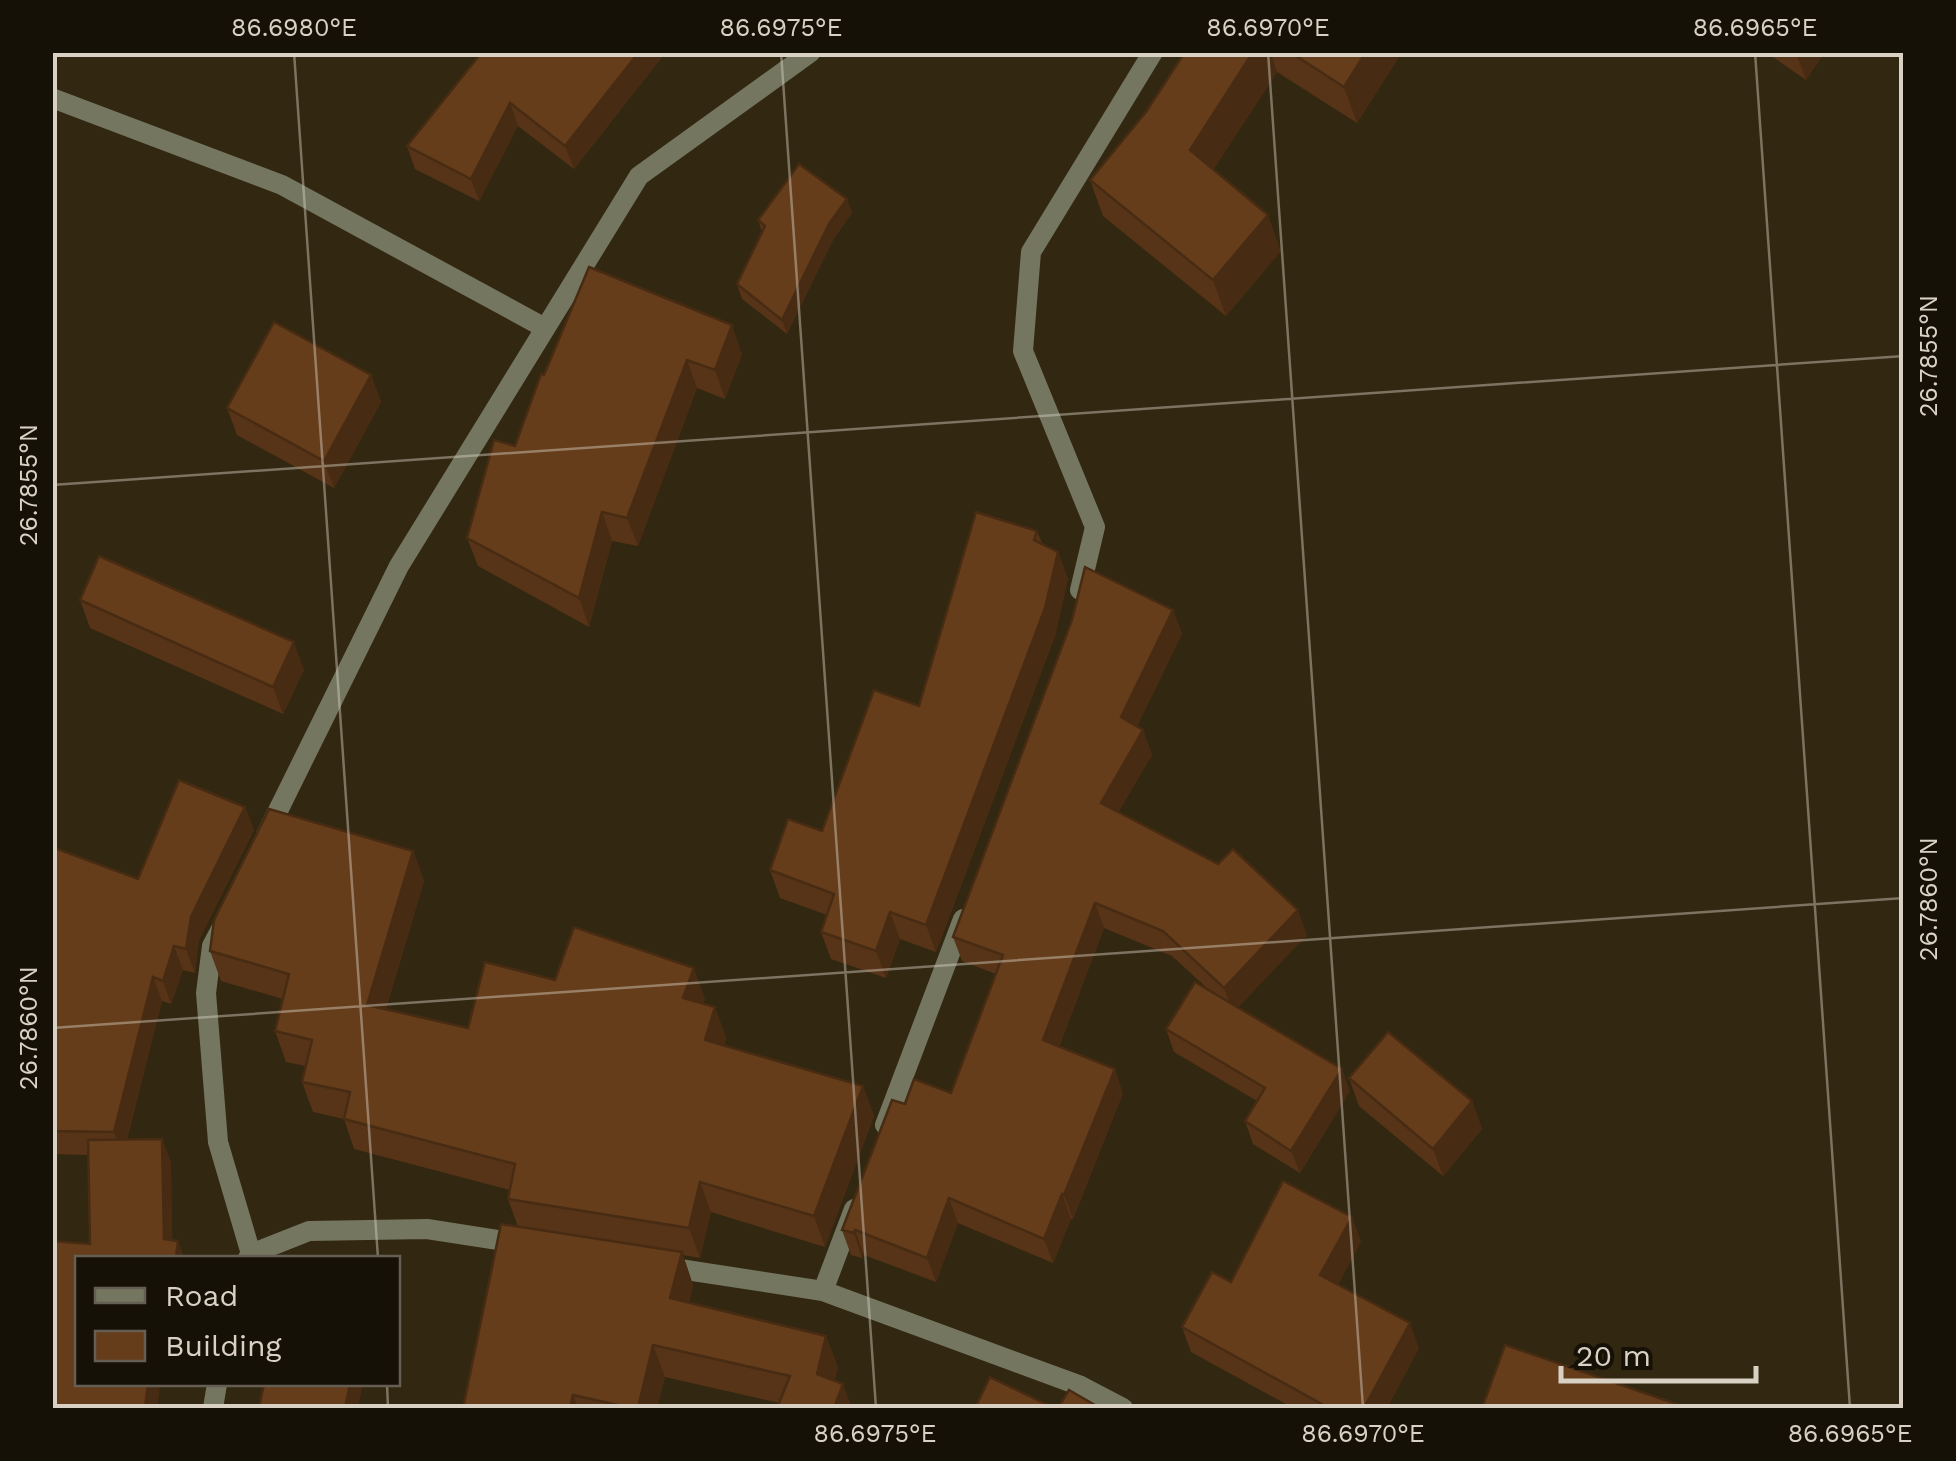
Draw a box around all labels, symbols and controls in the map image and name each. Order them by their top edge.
text: 86.6980°E [231,13,357,42]
text: 86.6975°E [719,13,843,42]
text: 86.6970°E [1206,13,1330,42]
text: 86.6965°E [1693,13,1817,42]
text: 26.7855°N [1914,295,1943,417]
text: 26.7855°N [14,424,43,546]
text: 26.7860°N [1914,837,1943,961]
text: 26.7860°N [14,966,43,1090]
legend [75,1256,400,1386]
text: Road [165,1278,238,1313]
scale bar [1561,1321,1756,1383]
text: Building [165,1328,282,1363]
text: 20 m [1576,1338,1651,1373]
text: 86.6975°E [813,1419,937,1448]
text: 86.6970°E [1301,1419,1425,1448]
text: 86.6965°E [1788,1419,1912,1448]

